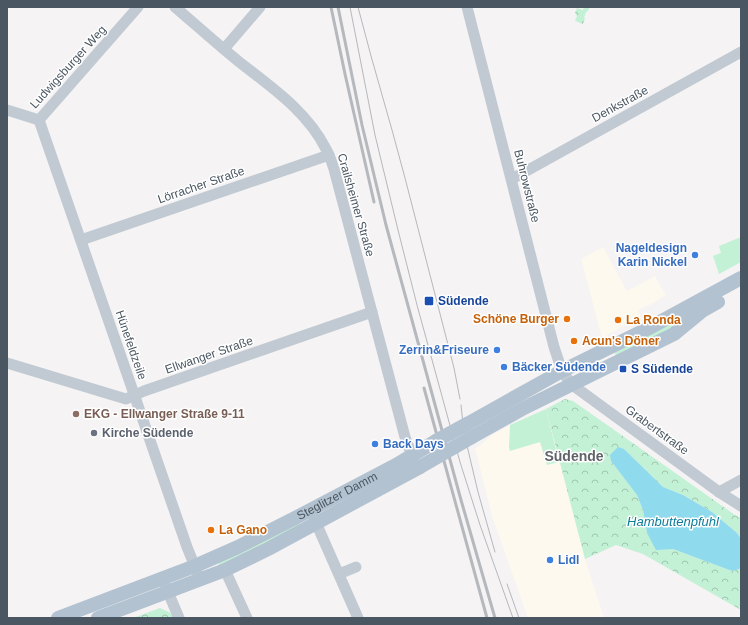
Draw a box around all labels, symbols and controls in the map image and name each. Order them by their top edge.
street label: Ludwigsburger Weg [27,23,109,111]
street label: Denkstraße [589,83,651,125]
street label: Buhrowstraße [511,148,543,224]
street label: Crailsheimer Straße [335,152,378,259]
street label: Lörracher Straße [156,164,246,206]
place label: Nageldesign Karin Nickel [616,241,687,269]
marker: Nageldesign Karin Nickel [690,250,700,260]
place label: Südende [438,294,489,308]
marker: Südende [423,295,435,307]
street label: Hünefeldzeile [113,308,150,382]
place label: Schöne Burger [473,312,559,326]
place label: La Ronda [626,313,681,327]
marker: Schöne Burger [562,314,572,324]
marker: La Ronda [613,315,623,325]
street label: Ellwanger Straße [163,333,255,377]
place label: Acun's Döner [582,334,660,348]
marker: Acun's Döner [569,336,579,346]
place label: Zerrin&Friseure [399,343,489,357]
marker: Zerrin&Friseure [492,345,502,355]
place label: Bäcker Südende [512,360,606,374]
marker: Bäcker Südende [499,362,509,372]
place label: S Südende [631,362,693,376]
marker: S Südende [618,364,628,374]
street label: Grabertstraße [623,402,692,458]
place label: EKG - Ellwanger Straße 9-11 [84,407,245,421]
marker: EKG - Ellwanger Straße 9-11 [71,409,81,419]
place label: Kirche Südende [102,426,194,440]
marker: Kirche Südende [89,428,99,438]
place label: Back Days [383,437,444,451]
marker: Back Days [370,439,380,449]
district label: Südende [544,448,604,464]
street label: Steglitzer Damm [295,469,380,523]
water label: Hambuttenpfuhl [627,514,720,529]
place label: La Gano [219,523,267,537]
marker: La Gano [206,525,216,535]
place label: Lidl [558,553,579,567]
marker: Lidl [545,555,555,565]

